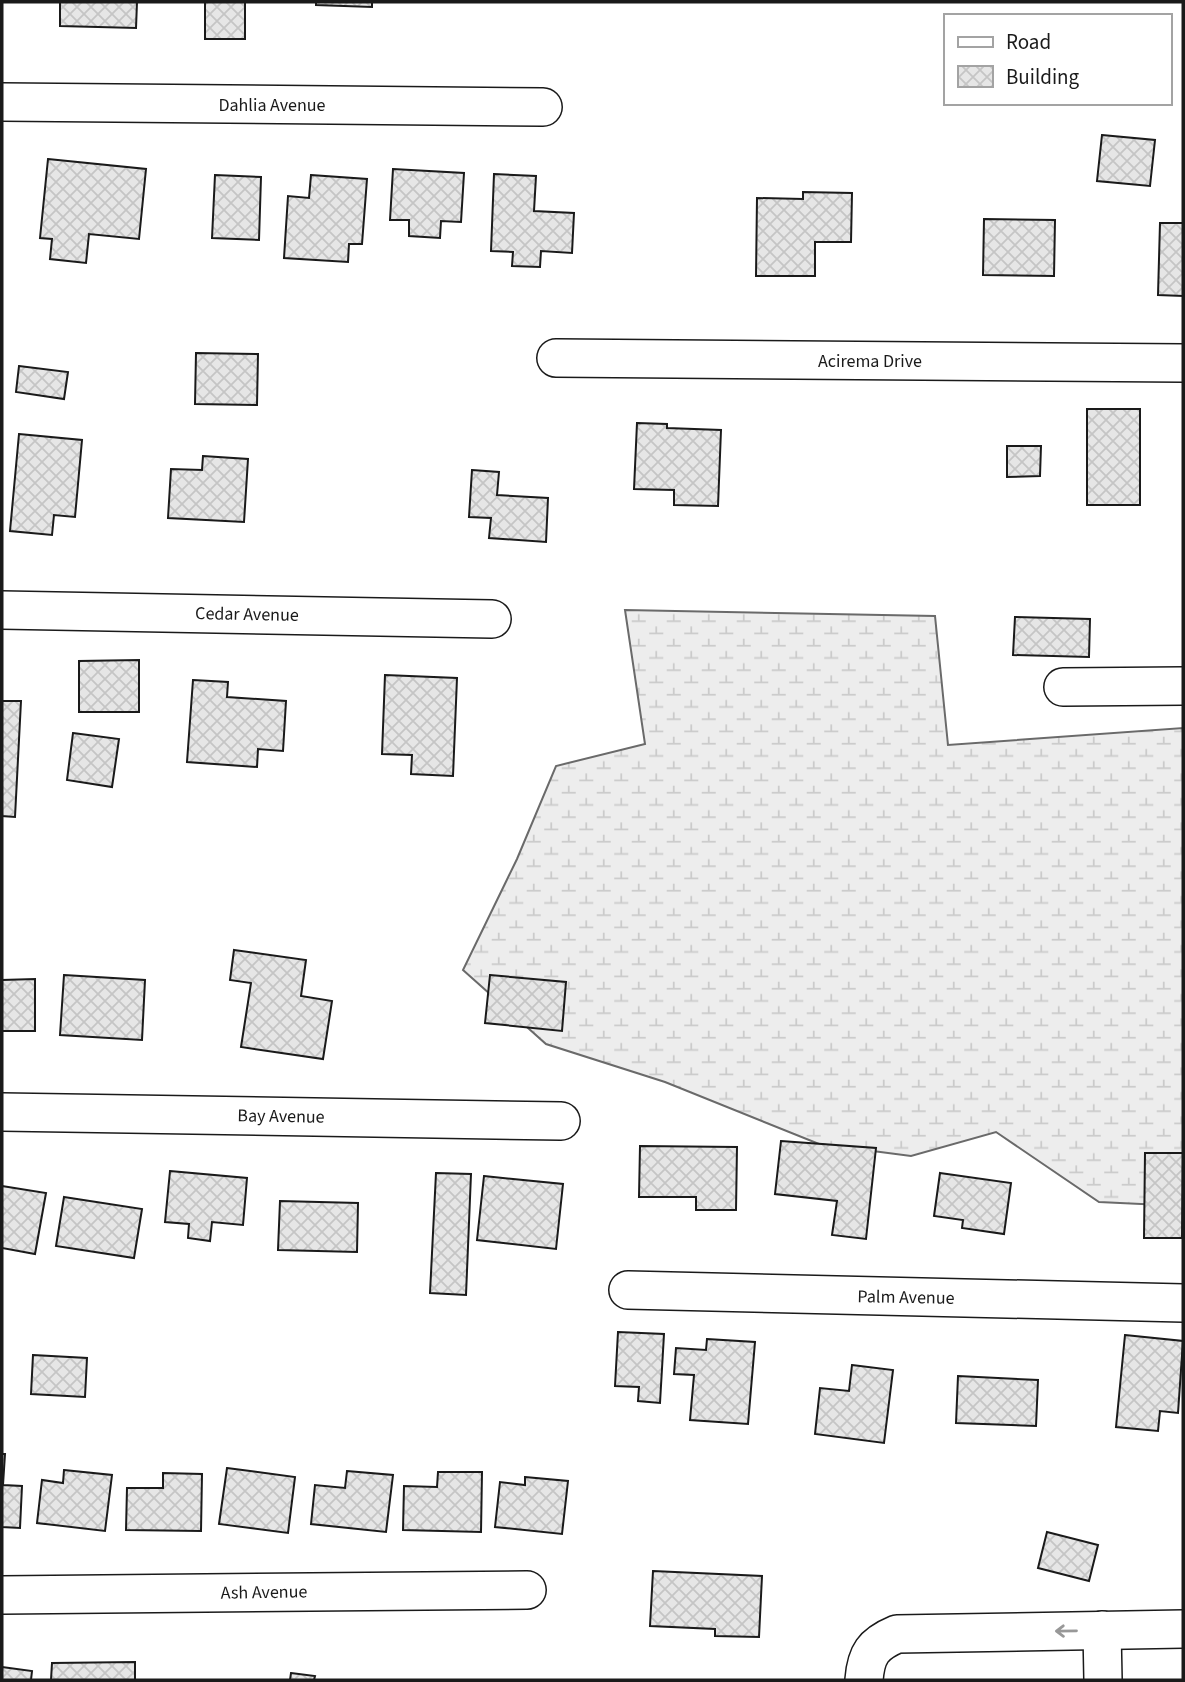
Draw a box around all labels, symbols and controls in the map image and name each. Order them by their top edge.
legend [944,14,1171,105]
text: Road [1006,27,1051,57]
text: Building [1006,62,1080,92]
street label: Dahlia Avenue [218,93,326,118]
street label: Acirema Drive [818,349,922,374]
street label: Cedar Avenue [195,601,299,628]
street label: Bay Avenue [237,1103,325,1130]
street label: Palm Avenue [857,1284,955,1311]
street label: Ash Avenue [221,1579,308,1606]
one-way arrow [1055,1624,1078,1638]

